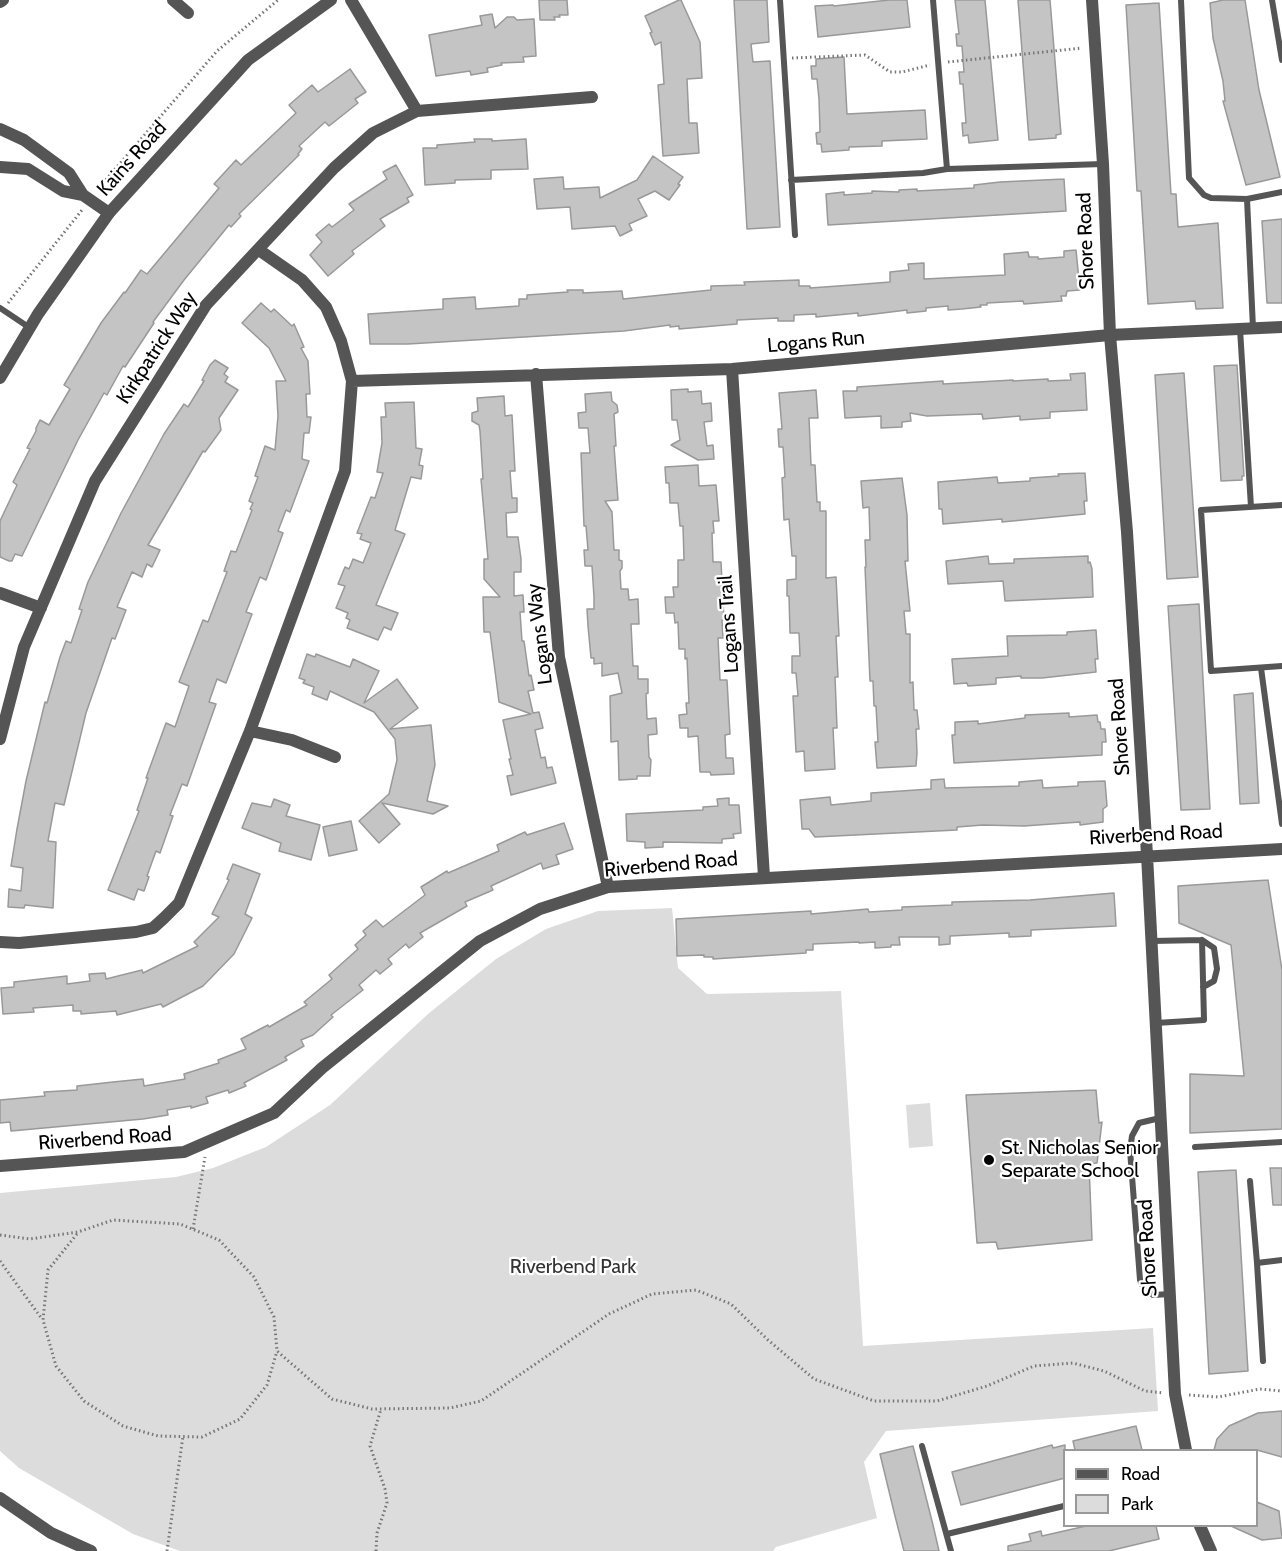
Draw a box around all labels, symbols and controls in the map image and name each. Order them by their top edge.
street label: Kains Road [92,117,172,201]
street label: Shore Road [1072,192,1100,290]
street label: Kirkpatrick Way [112,287,202,409]
street label: Logans Run [766,326,866,358]
street label: Logans Trail [714,574,744,674]
street label: Logans Way [522,582,558,686]
street label: Shore Road [1105,677,1135,777]
street label: Riverbend Road [1089,820,1223,850]
street label: Riverbend Road [603,847,739,883]
street label: Riverbend Road [37,1122,173,1156]
place label: St. Nicholas Senior Separate School [1001,1136,1159,1183]
marker: St. Nicholas Senior Separate School [982,1153,996,1167]
street label: Shore Road [1133,1199,1163,1297]
park label: Riverbend Park [510,1255,636,1279]
legend [1063,1449,1258,1527]
text: Road [1121,1463,1160,1485]
text: Park [1121,1493,1153,1515]

